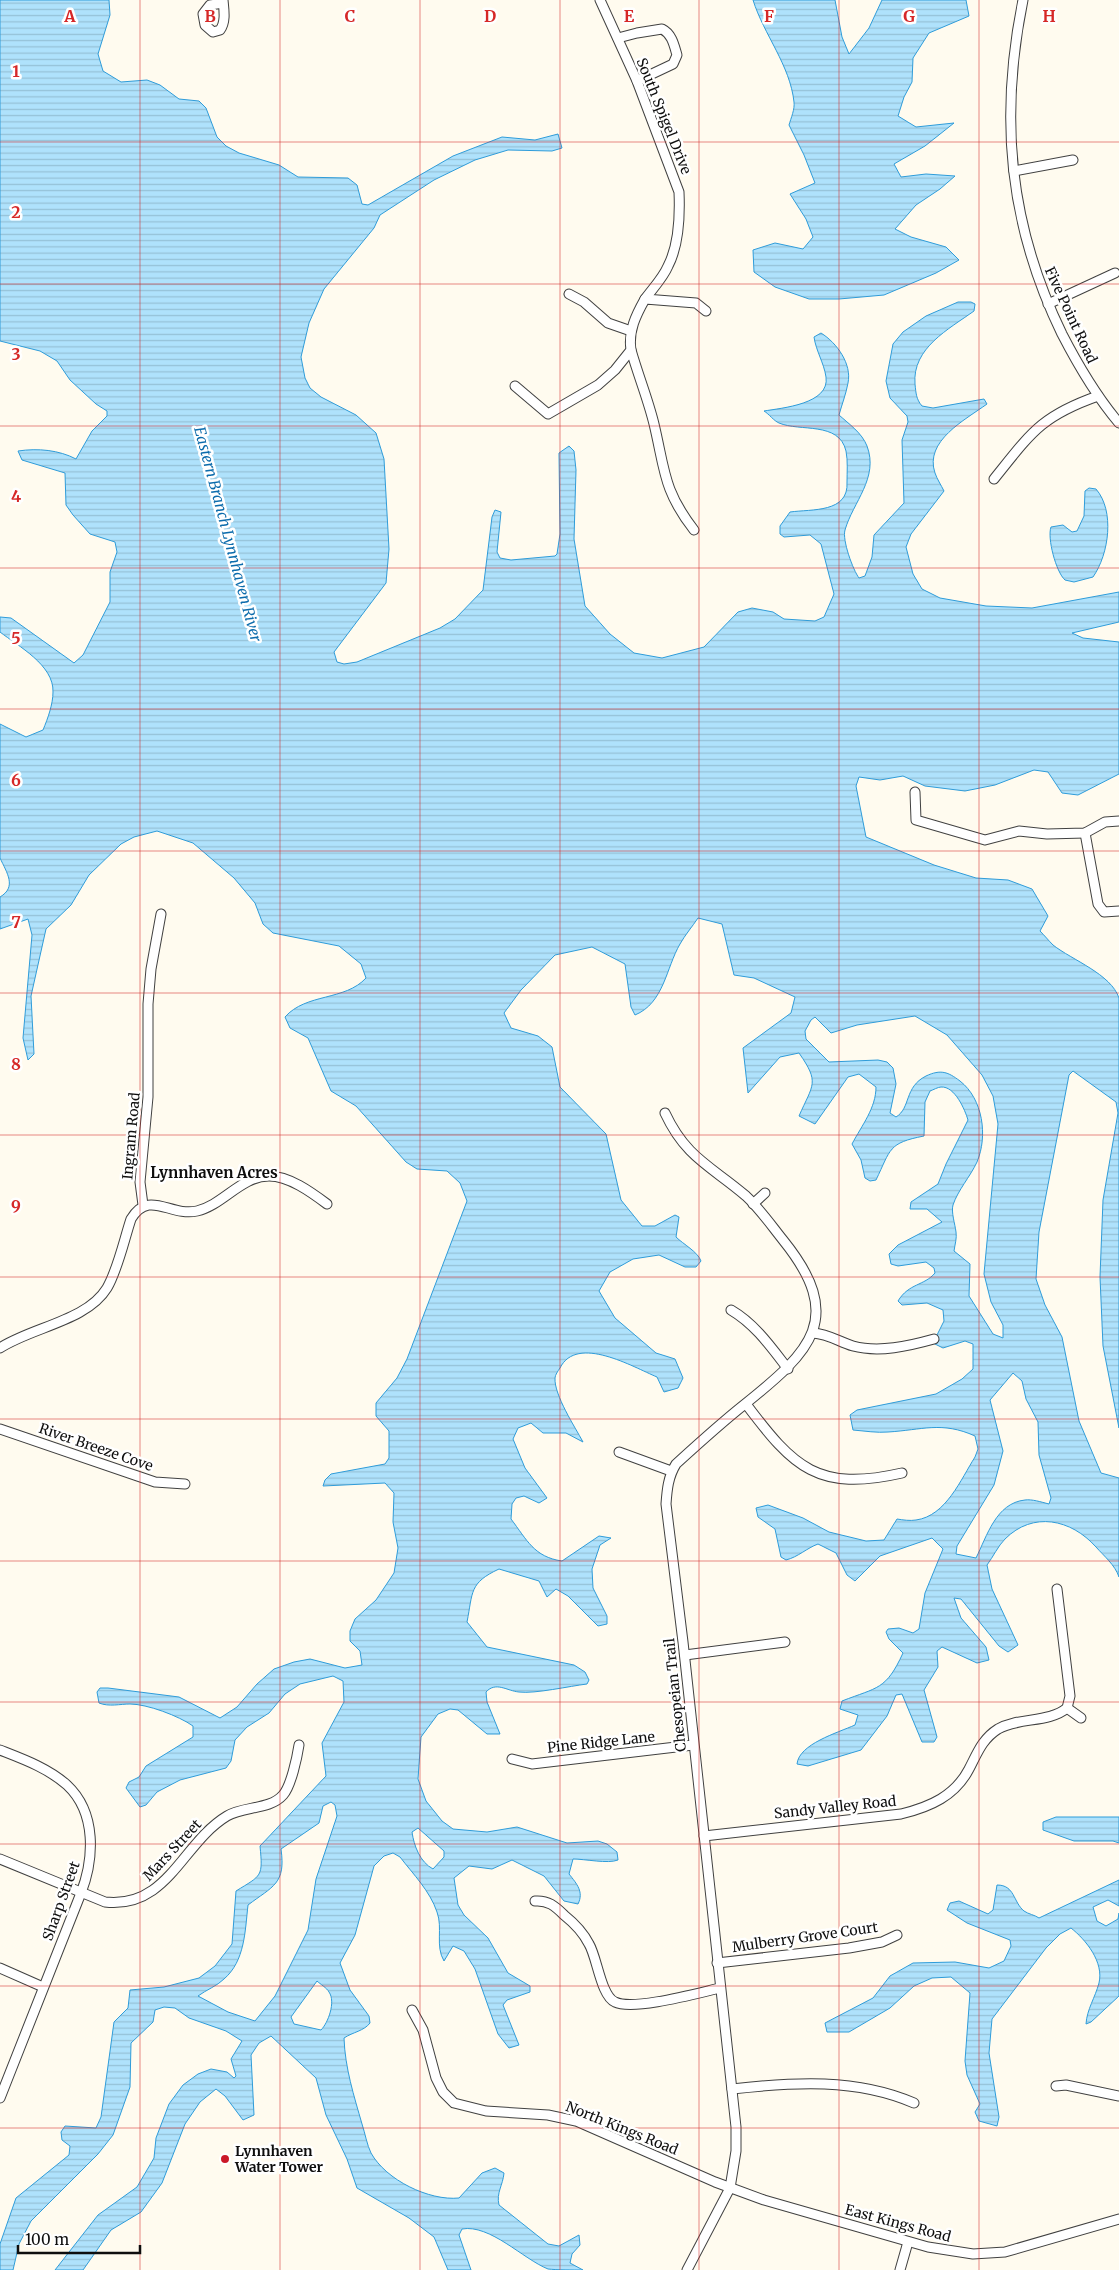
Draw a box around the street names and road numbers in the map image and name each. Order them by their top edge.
street label: South Spigel Drive [632,55,696,177]
street label: Five Point Road [1041,264,1101,367]
street label: Ingram Road [118,1091,144,1180]
street label: River Breeze Cove [37,1419,155,1475]
street label: Chesopeian Trail [660,1637,690,1753]
street label: Pine Ridge Lane [546,1727,656,1757]
street label: Sandy Valley Road [773,1792,898,1822]
street label: Mars Street [139,1815,205,1885]
street label: Sharp Street [38,1858,84,1943]
street label: Mulberry Grove Court [731,1918,880,1956]
street label: North Kings Road [563,2097,681,2159]
street label: East Kings Road [843,2200,953,2246]

